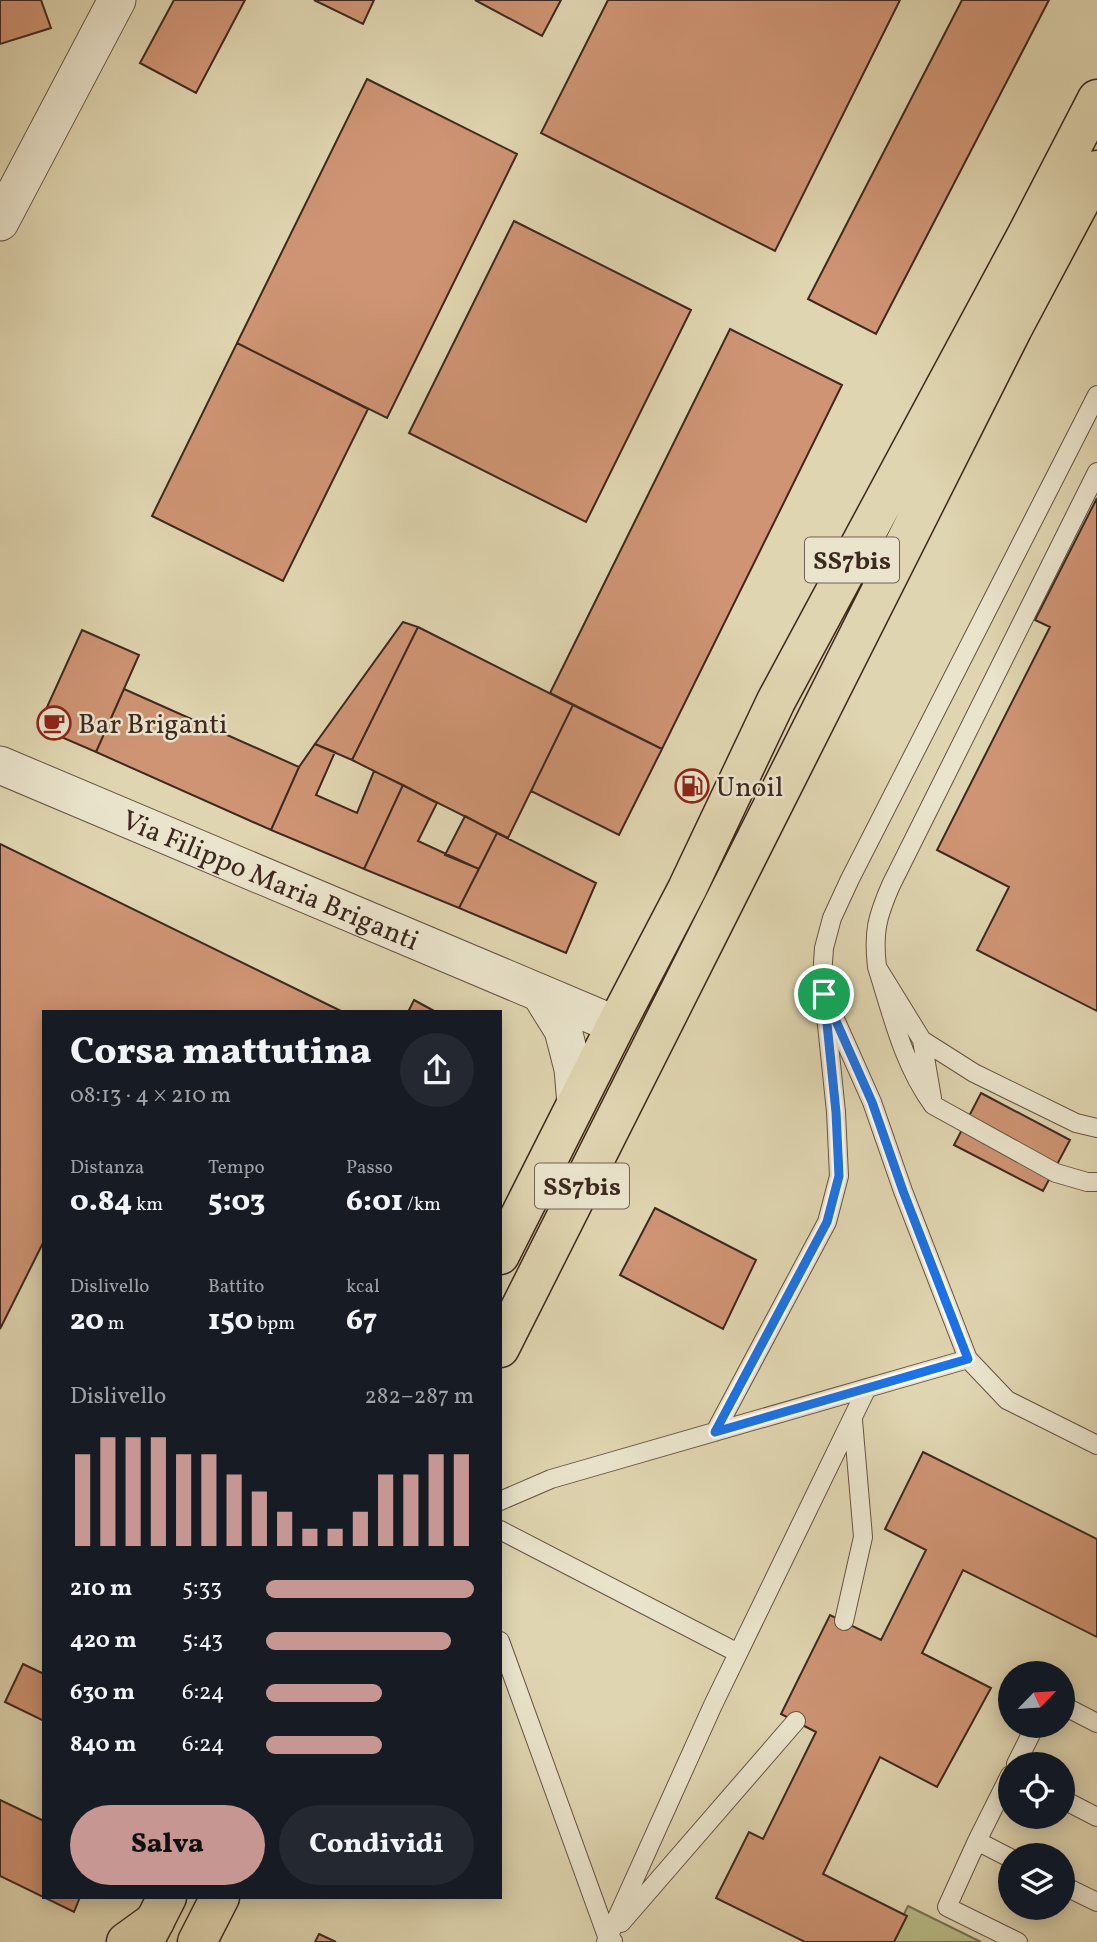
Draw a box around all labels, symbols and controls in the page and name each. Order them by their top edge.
road number: SS7bis [805,538,899,582]
cafe icon: Bar Briganti [35,704,73,742]
place label: Bar Briganti [78,706,228,745]
fuel station icon: Unoil [673,767,711,805]
place label: Unoil [716,769,783,808]
street label: Via Filippo Maria Briganti [115,802,425,962]
pin [794,964,854,1024]
icon: arrive [805,975,843,1013]
text: Corsa mattutina [70,1027,371,1080]
button: share [400,1033,474,1107]
text: 08:13 · 4 × 210 m [70,1080,231,1112]
text: Distanza [70,1155,144,1181]
text: Tempo [208,1155,265,1181]
text: Passo [346,1155,393,1181]
road number: SS7bis [535,1163,629,1208]
text: 0.84 [70,1181,132,1223]
text: 5:03 [208,1181,265,1223]
text: 6:01 [346,1181,403,1223]
text: km [132,1192,163,1218]
text: /km [403,1192,441,1218]
text: Dislivello [70,1274,149,1300]
text: Battito [208,1274,264,1300]
text: kcal [346,1274,380,1300]
text: 20 [70,1300,104,1342]
text: 150 [208,1300,253,1342]
text: 67 [346,1300,377,1342]
text: m [104,1311,125,1337]
text: bpm [253,1311,295,1337]
text: Dislivello [70,1381,166,1413]
text: 282–287 m [364,1381,474,1413]
text: 210 m [70,1573,132,1605]
text: 5:33 [182,1573,222,1605]
text: 420 m [70,1625,137,1657]
text: 5:43 [182,1625,223,1657]
north arrow [998,1661,1074,1738]
map controls [998,1661,1075,1920]
text: 630 m [70,1677,135,1709]
text: 6:24 [182,1677,224,1709]
text: 840 m [70,1729,136,1761]
text: 6:24 [182,1729,224,1761]
button: locate [998,1752,1075,1829]
button: Salva [70,1805,265,1885]
button: Condividi [279,1805,474,1885]
button: layers [998,1843,1075,1920]

